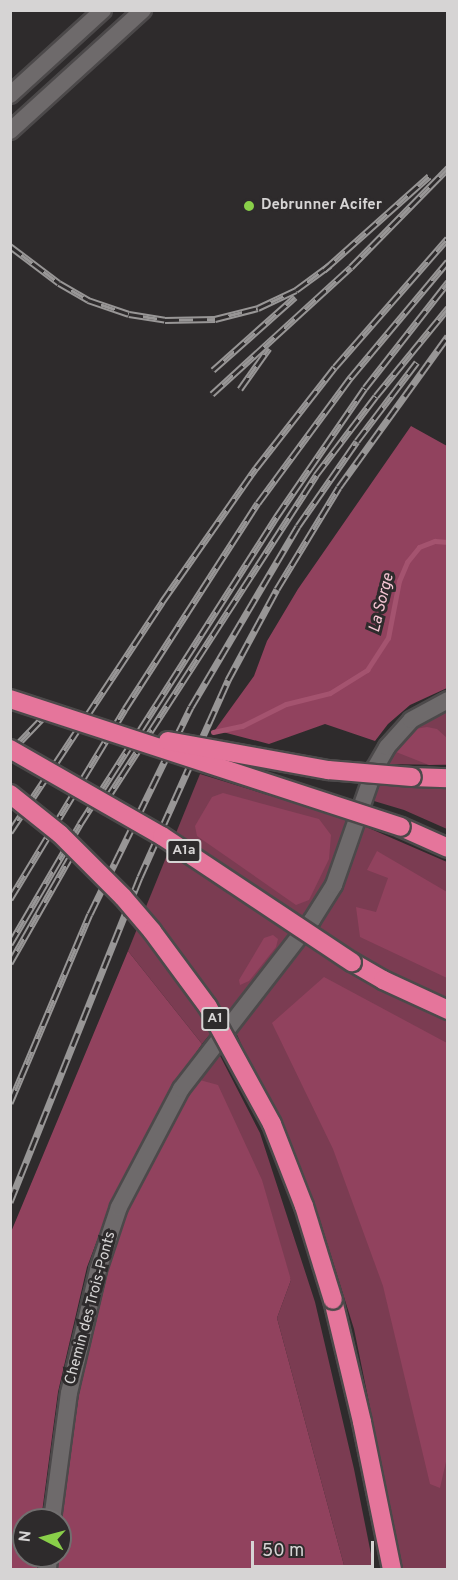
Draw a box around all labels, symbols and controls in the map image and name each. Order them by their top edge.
place label: Debrunner Acifer [261,197,383,215]
marker: Debrunner Acifer [242,199,256,213]
water label: La Sorge [365,571,399,635]
road number: A1a [166,840,202,862]
road number: A1 [200,1008,230,1030]
street label: Chemin des Trois-Ponts [62,1229,120,1387]
north arrow [12,1508,72,1568]
scale bar [254,1529,377,1567]
text: N [16,1530,37,1543]
text: 50 m [262,1540,304,1563]

